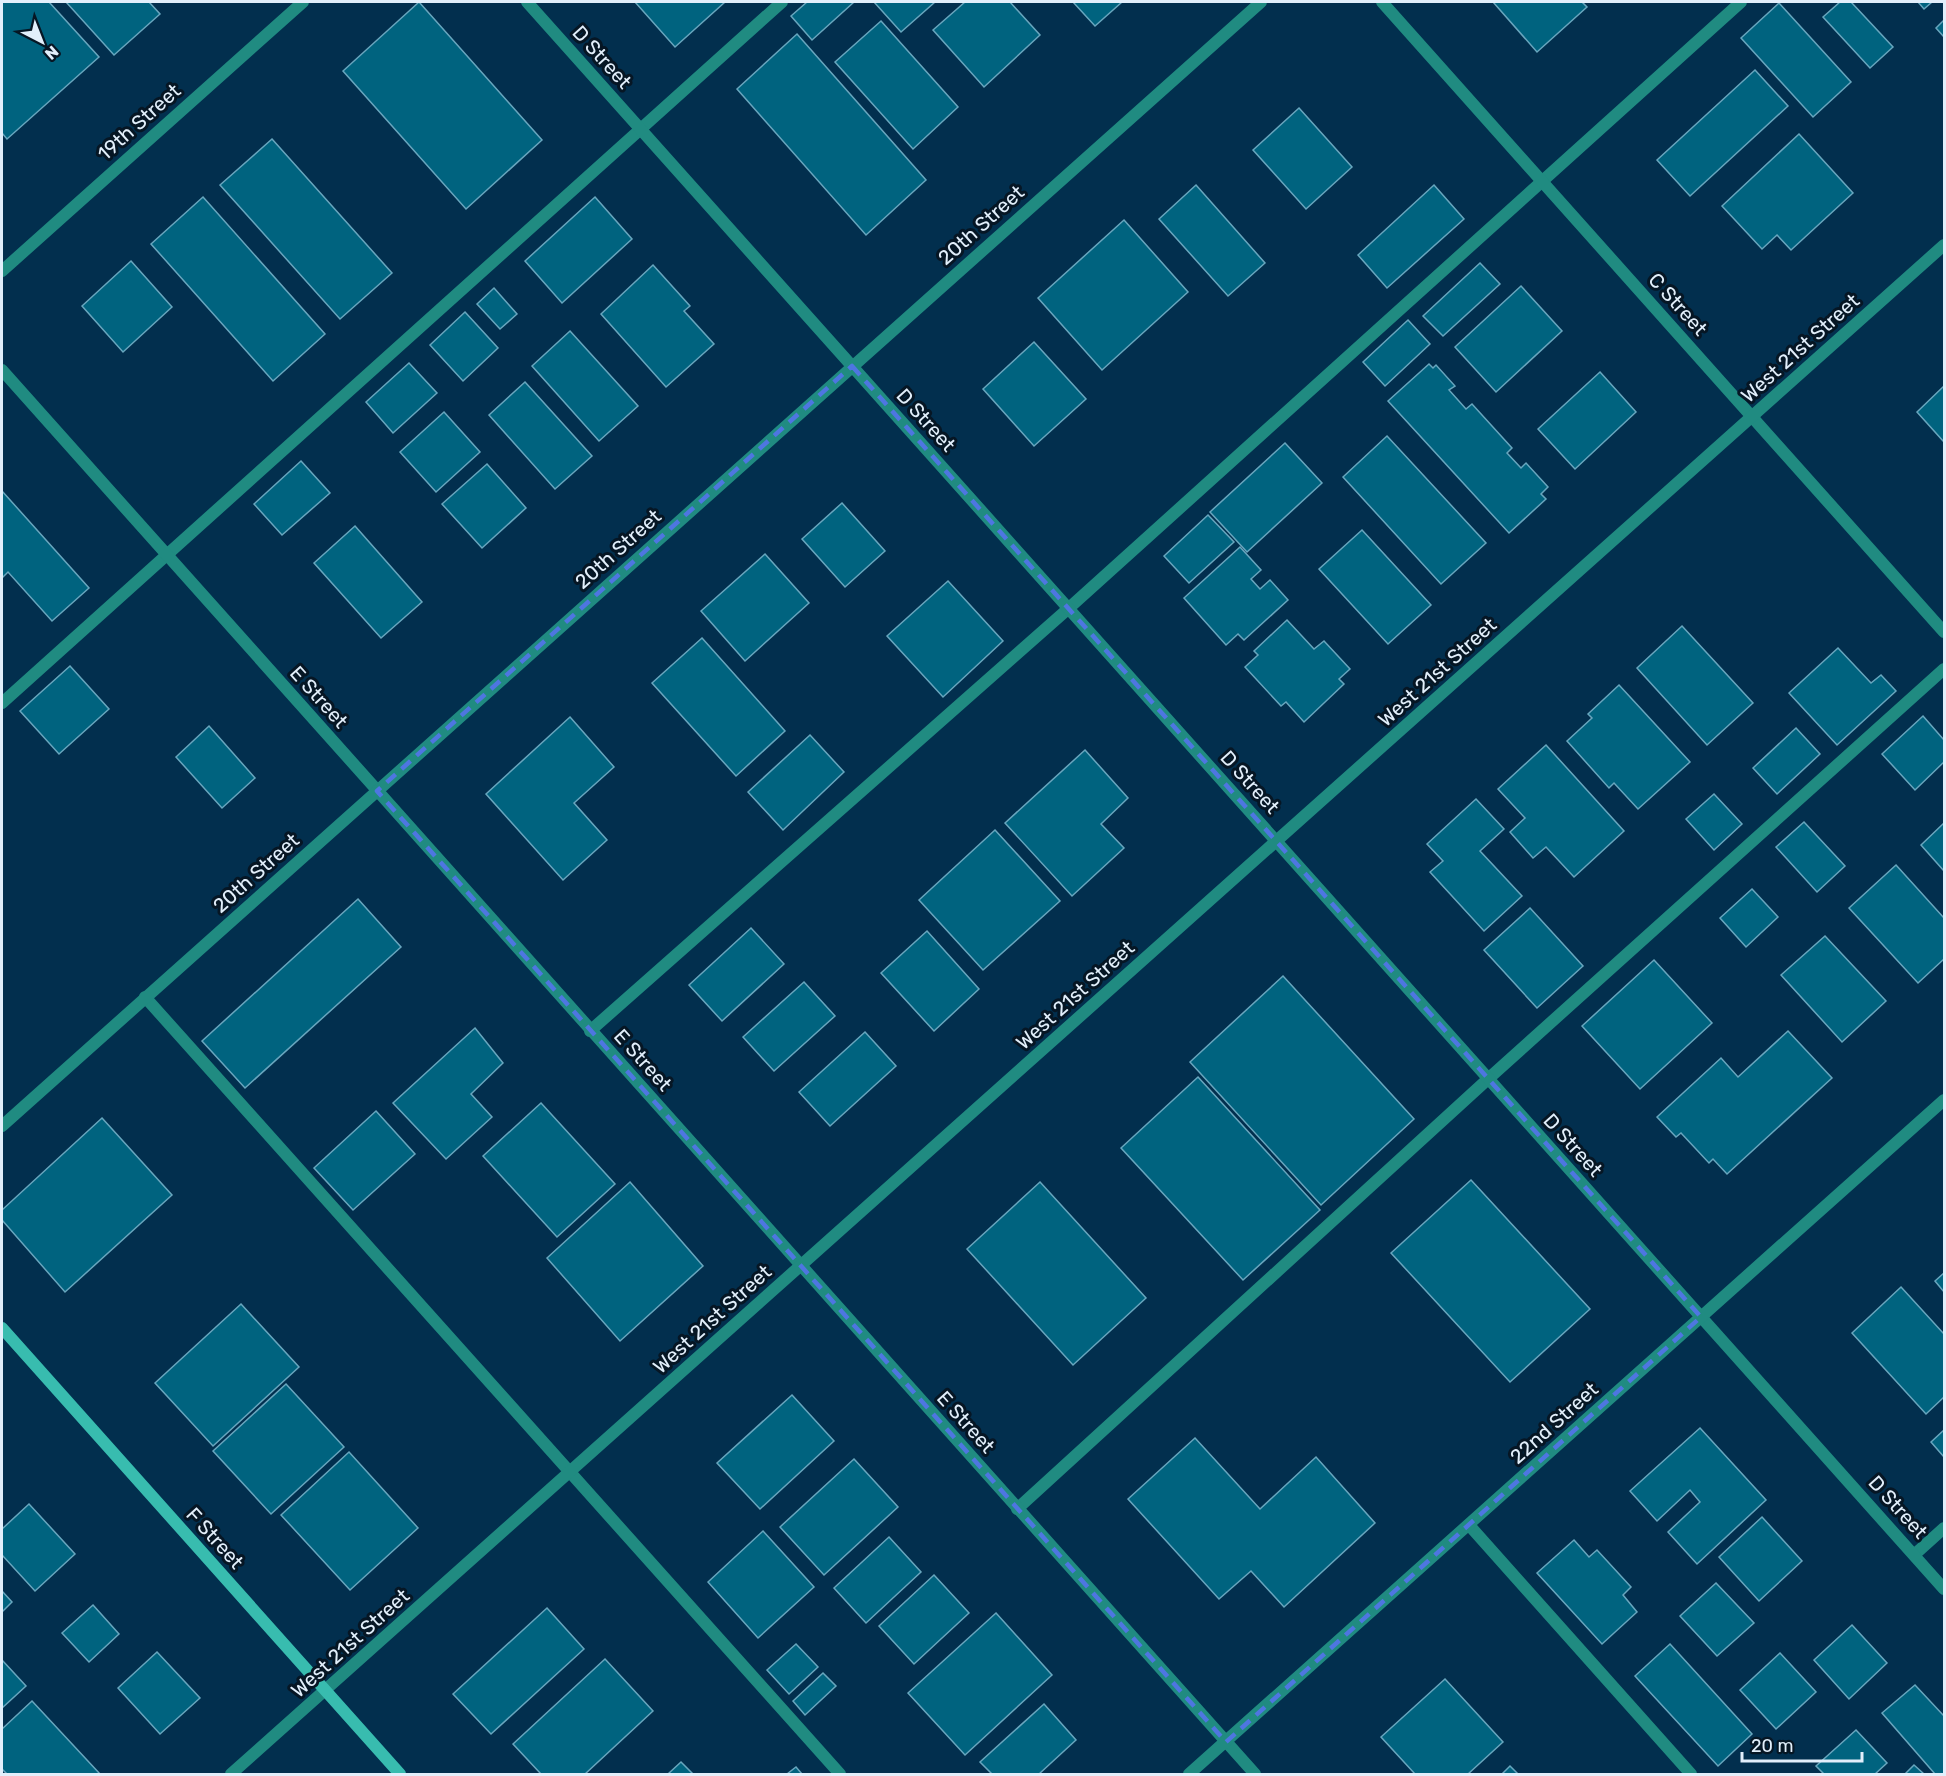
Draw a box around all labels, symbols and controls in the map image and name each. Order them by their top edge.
north arrow [12,12,72,72]
street label: D Street [567,21,637,94]
text: N [41,42,62,64]
street label: 19th Street [93,78,185,165]
street label: 20th Street [933,180,1029,270]
street label: C Street [1644,268,1712,340]
street label: West 21st Street [1736,289,1864,407]
street label: D Street [891,384,961,457]
street label: 20th Street [570,504,666,594]
street label: West 21st Street [1373,613,1501,731]
street label: E Street [285,661,353,733]
street label: D Street [1215,746,1285,819]
street label: 20th Street [208,828,304,918]
street label: West 21st Street [1011,936,1139,1054]
street label: E Street [609,1024,677,1096]
street label: D Street [1538,1109,1608,1182]
street label: West 21st Street [648,1260,776,1378]
street label: 22nd Street [1505,1377,1603,1469]
street label: E Street [932,1386,1000,1458]
street label: D Street [1863,1471,1933,1544]
street label: F Street [181,1502,249,1574]
street label: West 21st Street [286,1584,414,1702]
scale bar [1742,1725,1862,1763]
text: 20 m [1751,1735,1793,1757]

